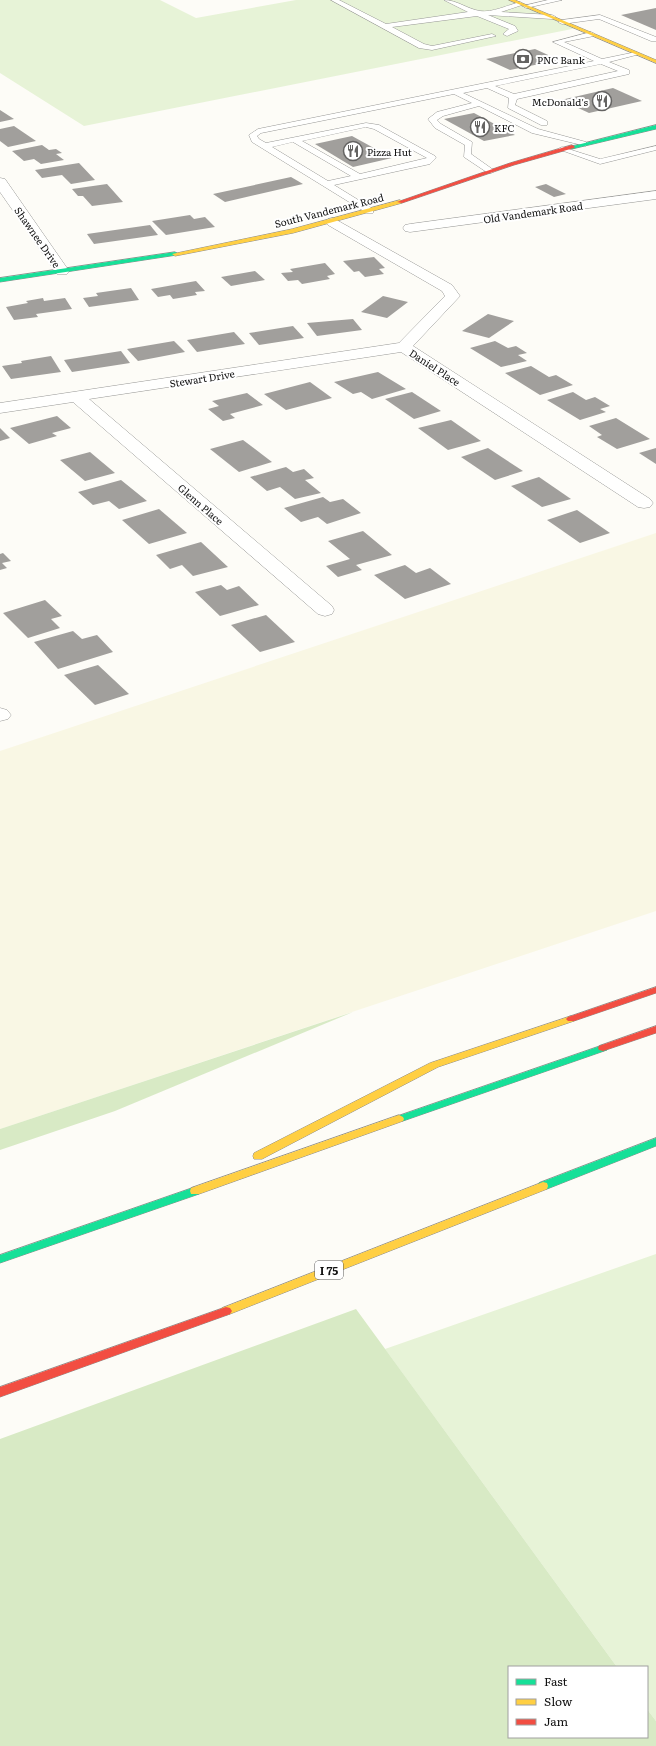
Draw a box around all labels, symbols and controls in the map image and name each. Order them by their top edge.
bank icon: PNC Bank [512,48,534,70]
place label: PNC Bank [537,52,586,67]
restaurant icon: McDonald's [591,90,613,112]
place label: McDonald's [532,94,588,109]
restaurant icon: KFC [469,116,491,138]
place label: KFC [494,120,515,135]
restaurant icon: Pizza Hut [342,140,364,162]
place label: Pizza Hut [367,144,412,159]
street label: South Vandemark Road [273,189,385,231]
street label: Old Vandemark Road [482,198,584,226]
street label: Shawnee Drive [11,203,65,271]
street label: Daniel Place [407,345,463,389]
street label: Stewart Drive [168,365,236,391]
street label: Glenn Place [175,480,227,528]
road number: I 75 [315,1261,343,1279]
legend [508,1666,648,1738]
text: Fast [544,1672,568,1690]
text: Slow [544,1692,573,1710]
text: Jam [544,1712,569,1730]

